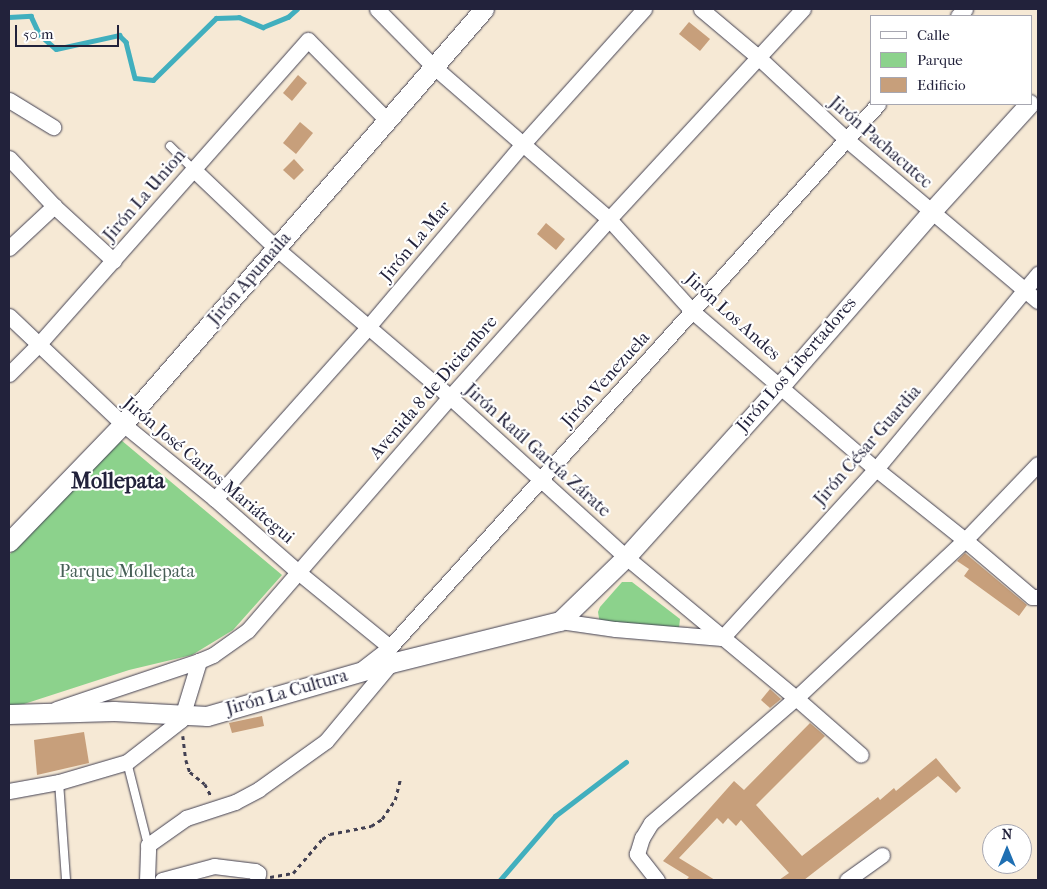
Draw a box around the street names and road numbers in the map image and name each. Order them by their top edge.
street label: Jirón Pachacutec [824,92,936,194]
street label: Jirón La Union [99,146,191,246]
street label: Jirón La Mar [376,197,456,287]
street label: Jirón Apumaila [204,228,296,330]
street label: Jirón Los Andes [680,269,784,365]
street label: Jirón Los Libertadores [732,293,862,437]
street label: Avenida 8 de Diciembre [366,312,502,464]
street label: Jirón Venezuela [557,328,655,432]
street label: Jirón Raúl García Zárate [459,380,615,522]
street label: Jirón César Guardia [810,381,926,511]
street label: Jirón José Carlos Mariátegui [118,393,298,549]
street label: Jirón La Cultura [224,665,350,721]

